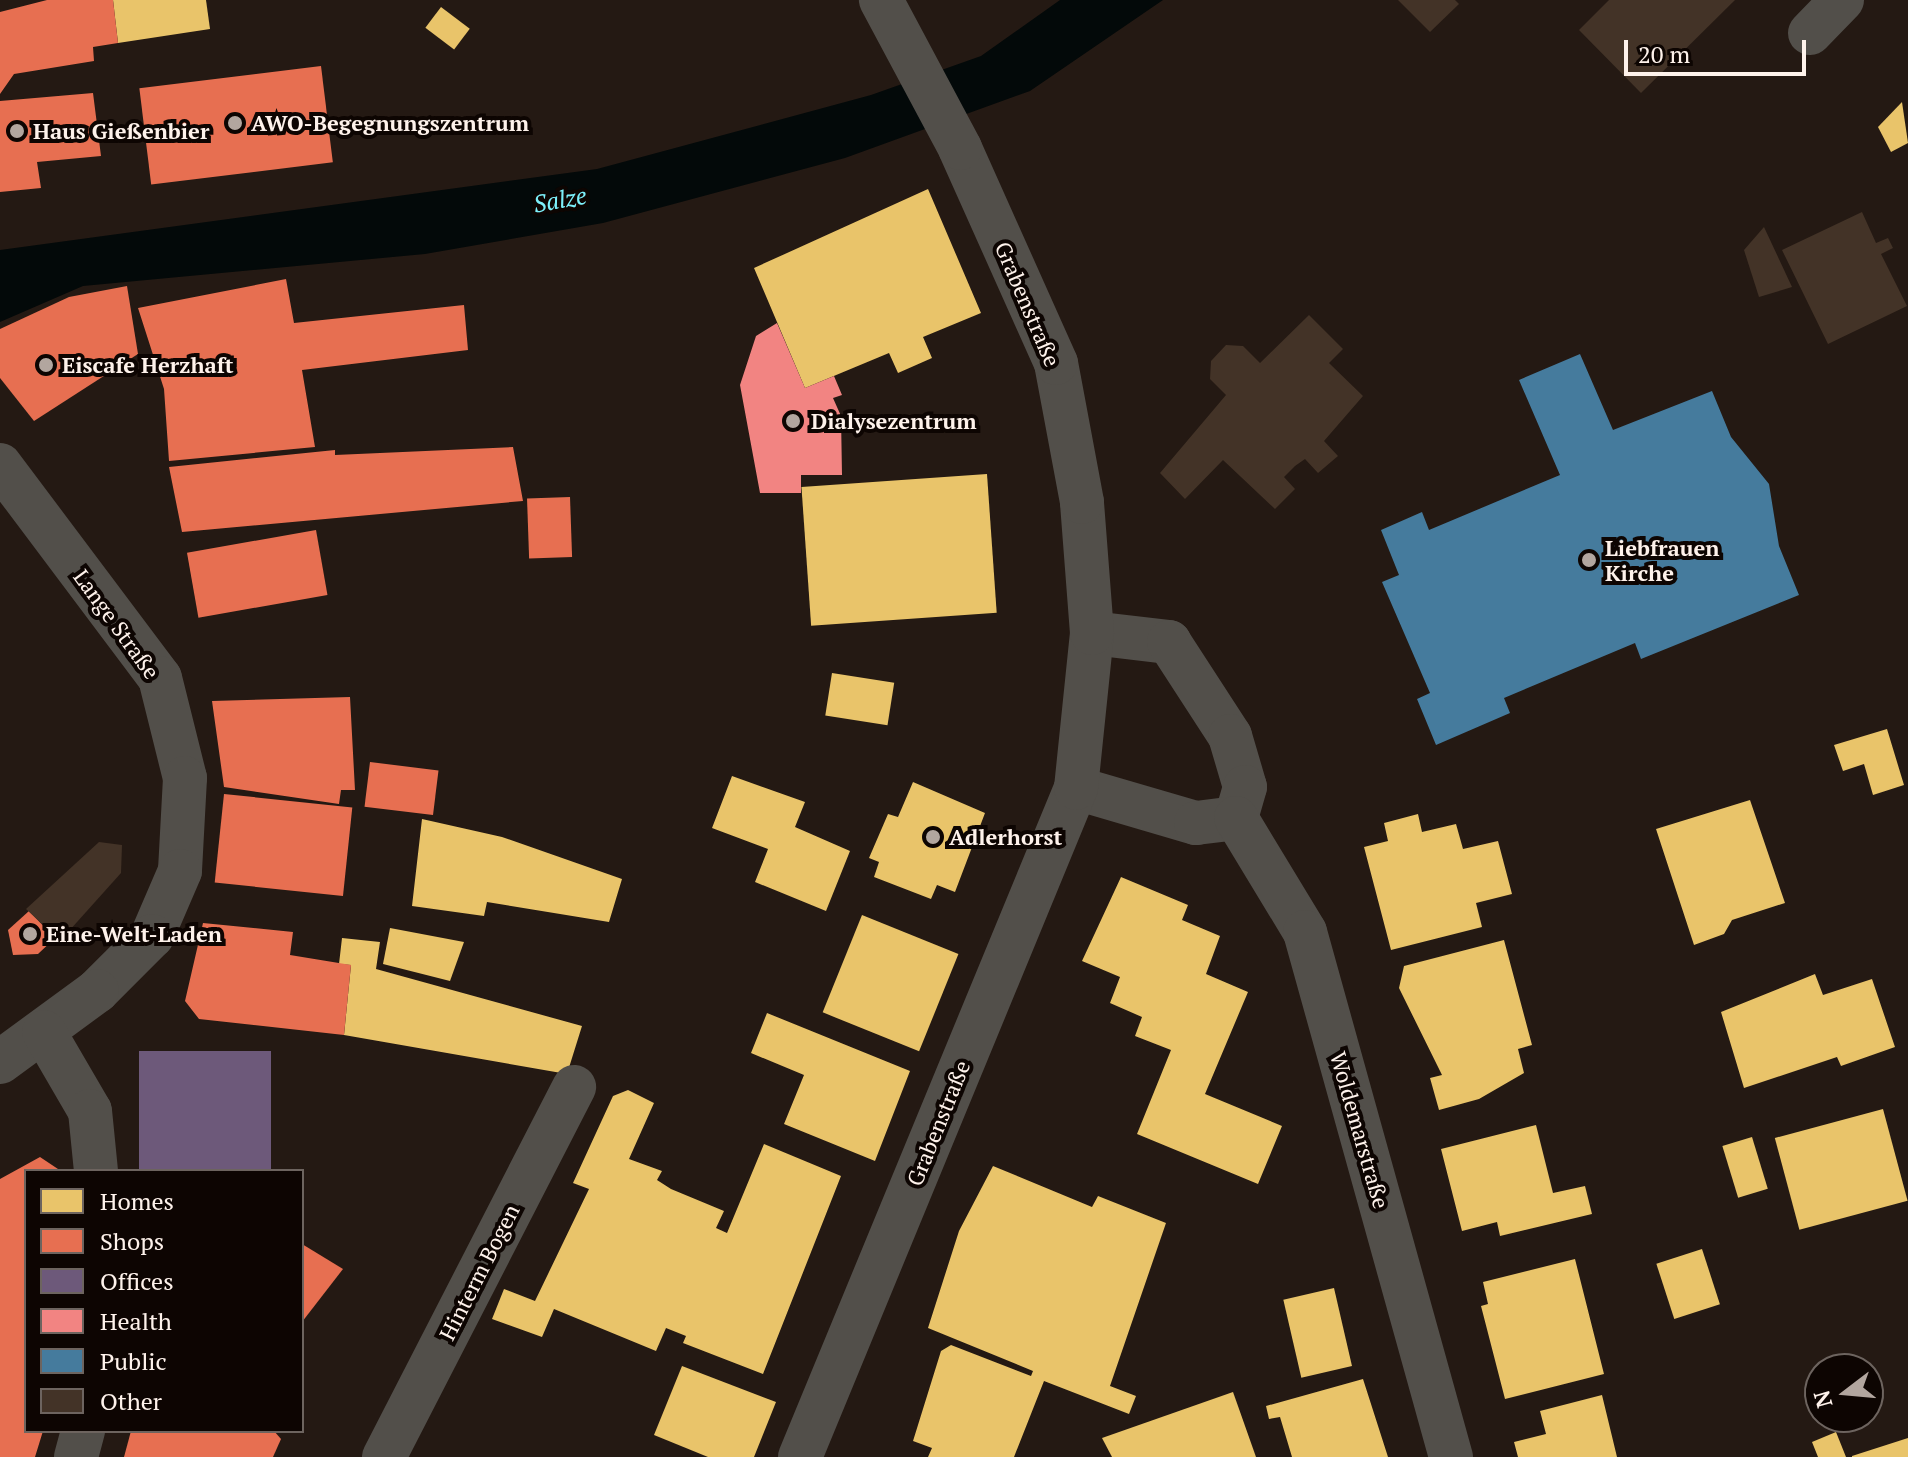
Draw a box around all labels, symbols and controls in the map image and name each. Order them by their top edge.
scale bar [1628,24,1810,74]
text: 20 m [1638,38,1690,70]
place label: AWO-Begegnungszentrum [251,110,529,136]
marker: AWO-Begegnungszentrum [226,114,244,132]
place label: Haus Gießenbier [33,118,209,144]
marker: Haus Gießenbier [8,122,26,140]
water label: Salze [531,181,589,219]
street label: Grabenstraße [990,238,1066,370]
place label: Eiscafe Herzhaft [62,352,234,378]
marker: Eiscafe Herzhaft [37,356,55,374]
place label: Dialysezentrum [811,408,977,434]
marker: Dialysezentrum [782,410,804,432]
place label: Liebfrauen Kirche [1605,534,1719,586]
marker: Liebfrauen Kirche [1580,551,1598,569]
street label: Lange Straße [68,564,166,684]
place label: Adlerhorst [949,824,1062,850]
marker: Adlerhorst [924,828,942,846]
place label: Eine-Welt-Laden [46,921,222,947]
marker: Eine-Welt-Laden [21,925,39,943]
street label: Woldemarstraße [1325,1048,1395,1212]
street label: Grabenstraße [901,1056,975,1190]
legend [24,1169,304,1433]
text: Homes [100,1185,174,1217]
street label: Hinterm Bogen [433,1200,525,1344]
text: Shops [100,1225,164,1257]
text: Offices [100,1265,174,1297]
text: Health [100,1305,172,1337]
text: Public [100,1345,167,1377]
north arrow [1804,1353,1884,1433]
text: Other [100,1385,162,1417]
text: N [1806,1387,1839,1411]

